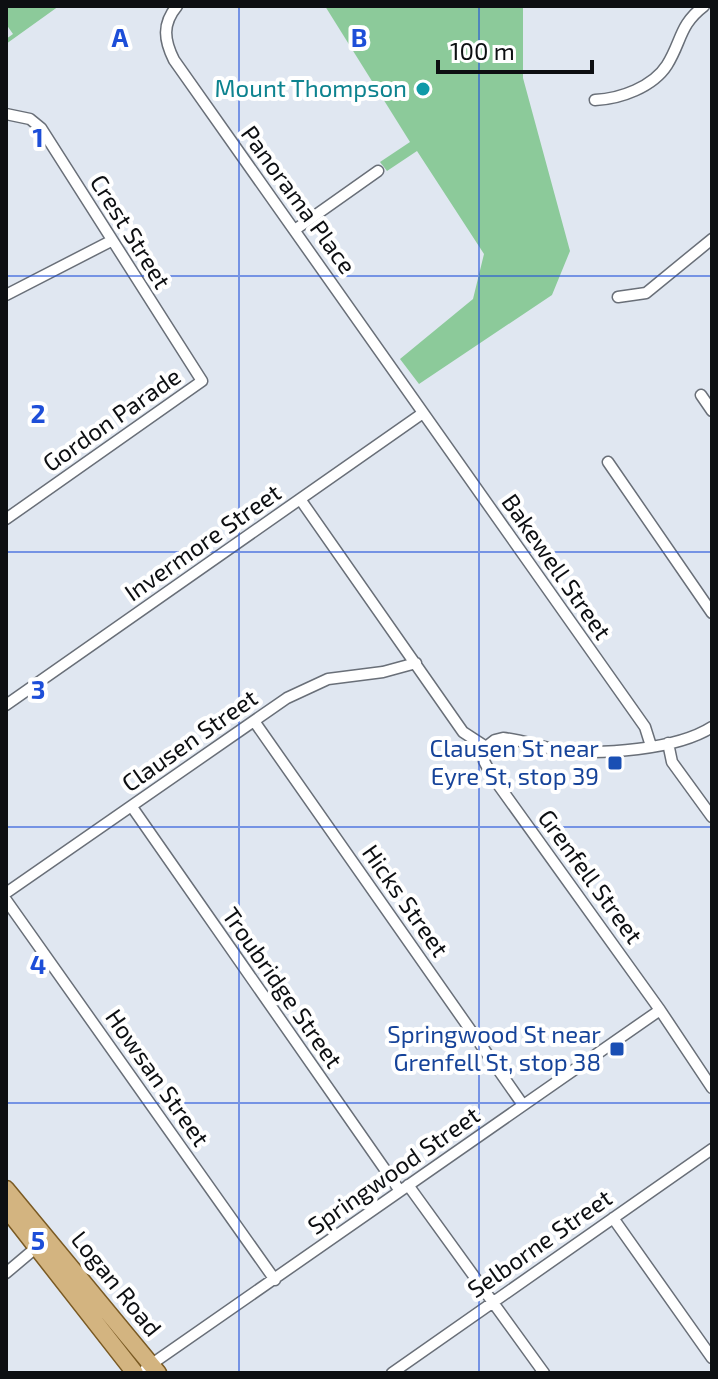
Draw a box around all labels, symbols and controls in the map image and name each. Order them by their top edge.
text: A [112,21,129,52]
text: B [351,21,367,52]
scale bar [438,24,592,74]
text: 100 m [450,36,515,65]
place label: Mount Thompson [215,73,407,102]
marker: Mount Thompson [414,80,432,98]
street label: Panorama Place [236,119,363,279]
text: 1 [32,121,44,152]
street label: Crest Street [85,169,178,294]
street label: Gordon Parade [37,361,186,477]
text: 2 [30,397,46,428]
street label: Invermore Street [118,477,286,606]
street label: Bakewell Street [496,488,618,645]
text: 3 [31,673,45,704]
street label: Clausen Street [116,682,262,797]
place label: Clausen St near Eyre St, stop 39 [430,733,599,790]
marker: Clausen St near Eyre St, stop 39 [606,754,624,772]
street label: Grenfell Street [533,803,650,949]
street label: Hicks Street [357,839,455,962]
street label: Troubridge Street [217,901,349,1073]
text: 4 [30,948,46,979]
street label: Howsan Street [100,1003,216,1151]
place label: Springwood St near Grenfell St, stop 38 [387,1019,601,1076]
marker: Springwood St near Grenfell St, stop 38 [608,1040,626,1058]
street label: Springwood Street [302,1100,485,1240]
street label: Selborne Street [461,1182,617,1303]
text: 5 [31,1224,45,1255]
street label: Logan Road [66,1225,168,1342]

